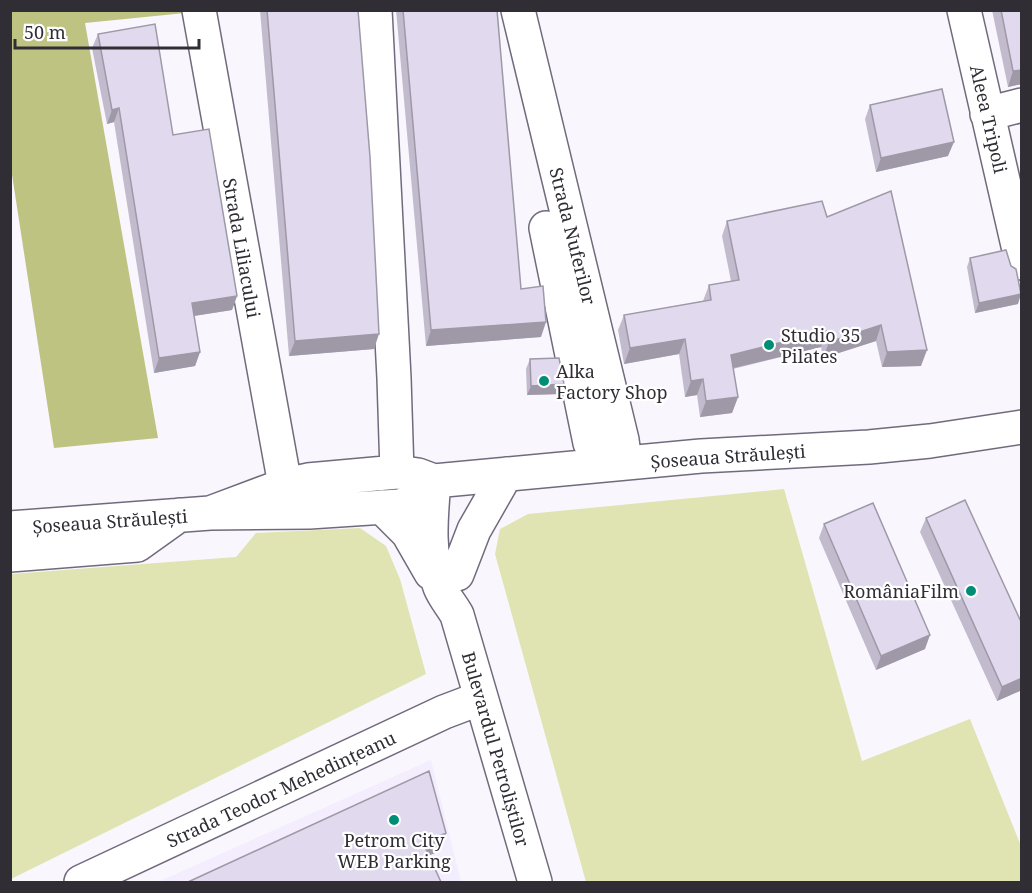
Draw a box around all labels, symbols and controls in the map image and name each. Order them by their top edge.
scale bar [15,12,200,50]
text: 50 m [24,20,66,44]
street label: Aleea Tripoli [965,63,1013,176]
street label: Strada Nuferilor [544,165,602,308]
street label: Strada Liliacului [218,176,266,320]
place label: Studio 35 Pilates [781,323,861,368]
marker: Studio 35 Pilates [762,338,776,352]
place label: Alka Factory Shop [556,359,668,404]
marker: Alka Factory Shop [537,374,551,388]
street label: Șoseaua Străulești [650,439,807,473]
street label: Șoseaua Străulești [32,504,189,538]
place label: RomâniaFilm [843,579,959,603]
marker: RomâniaFilm [964,584,978,598]
street label: Bulevardul Petroliștilor [457,649,536,850]
street label: Strada Teodor Mehedințeanu [163,725,400,853]
marker: Petrom City WEB Parking [387,813,401,827]
place label: Petrom City WEB Parking [337,828,451,873]

